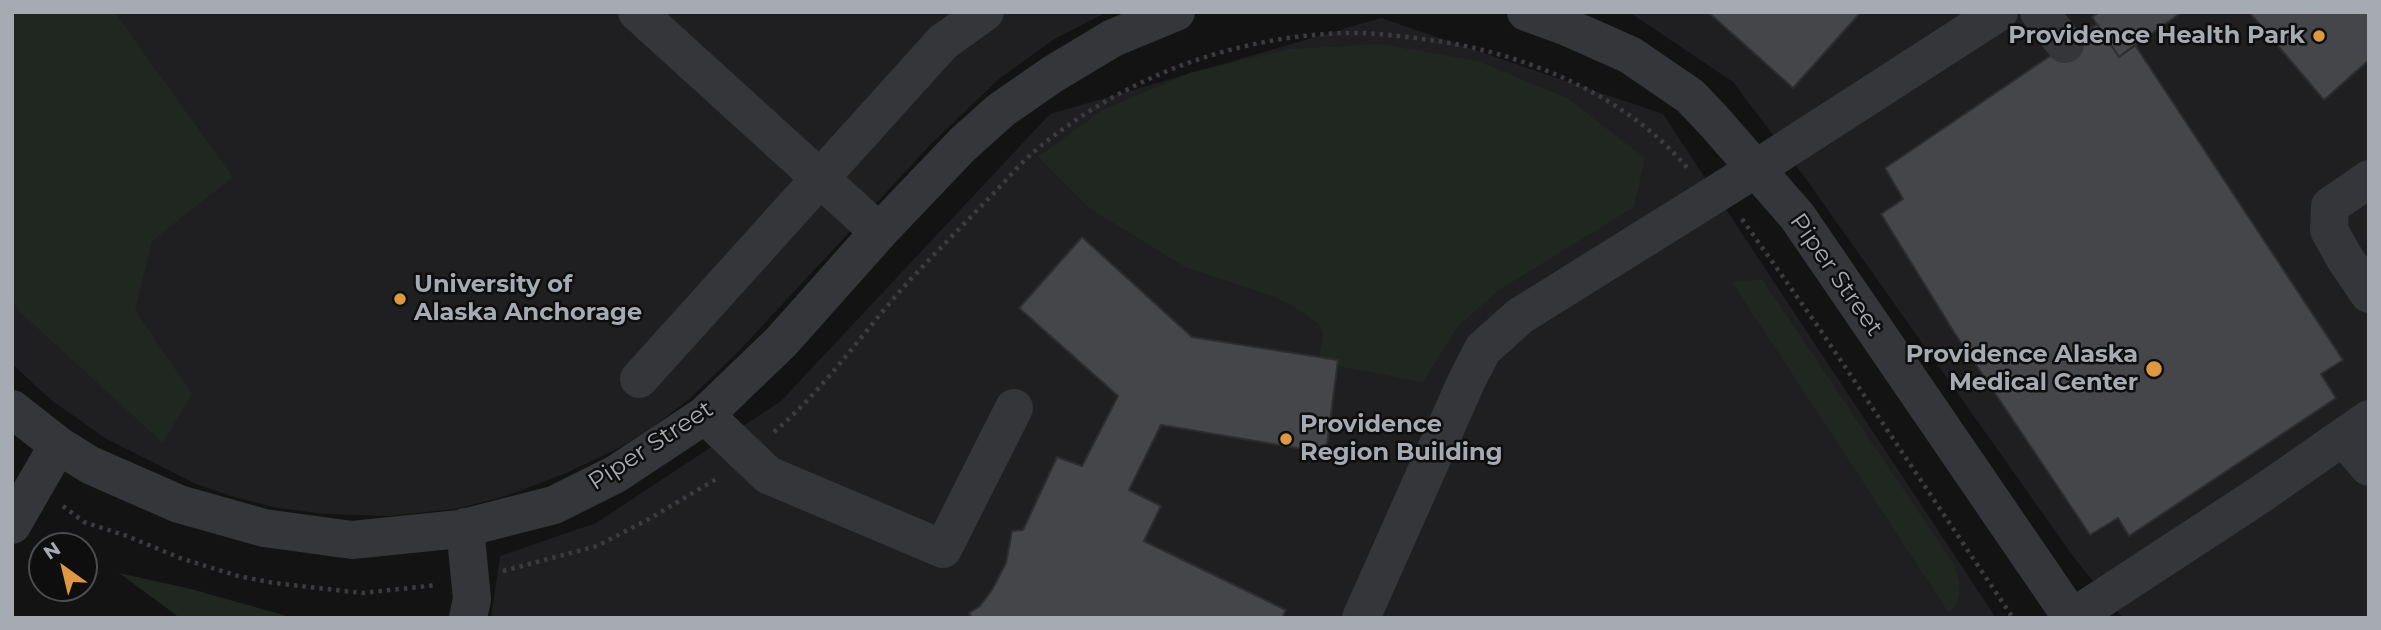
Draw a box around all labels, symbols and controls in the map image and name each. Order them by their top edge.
place label: Providence Health Park [2008,22,2305,50]
marker: Providence Health Park [2311,28,2327,44]
street label: Piper Street [1783,208,1889,342]
place label: University of Alaska Anchorage [414,271,642,327]
marker: University of Alaska Anchorage [392,291,408,307]
place label: Providence Alaska Medical Center [1906,341,2138,397]
marker: Providence Alaska Medical Center [2144,359,2164,379]
street label: Piper Street [583,395,719,497]
place label: Providence Region Building [1300,411,1503,467]
marker: Providence Region Building [1278,431,1294,447]
north arrow [28,532,98,602]
text: N [39,537,65,565]

